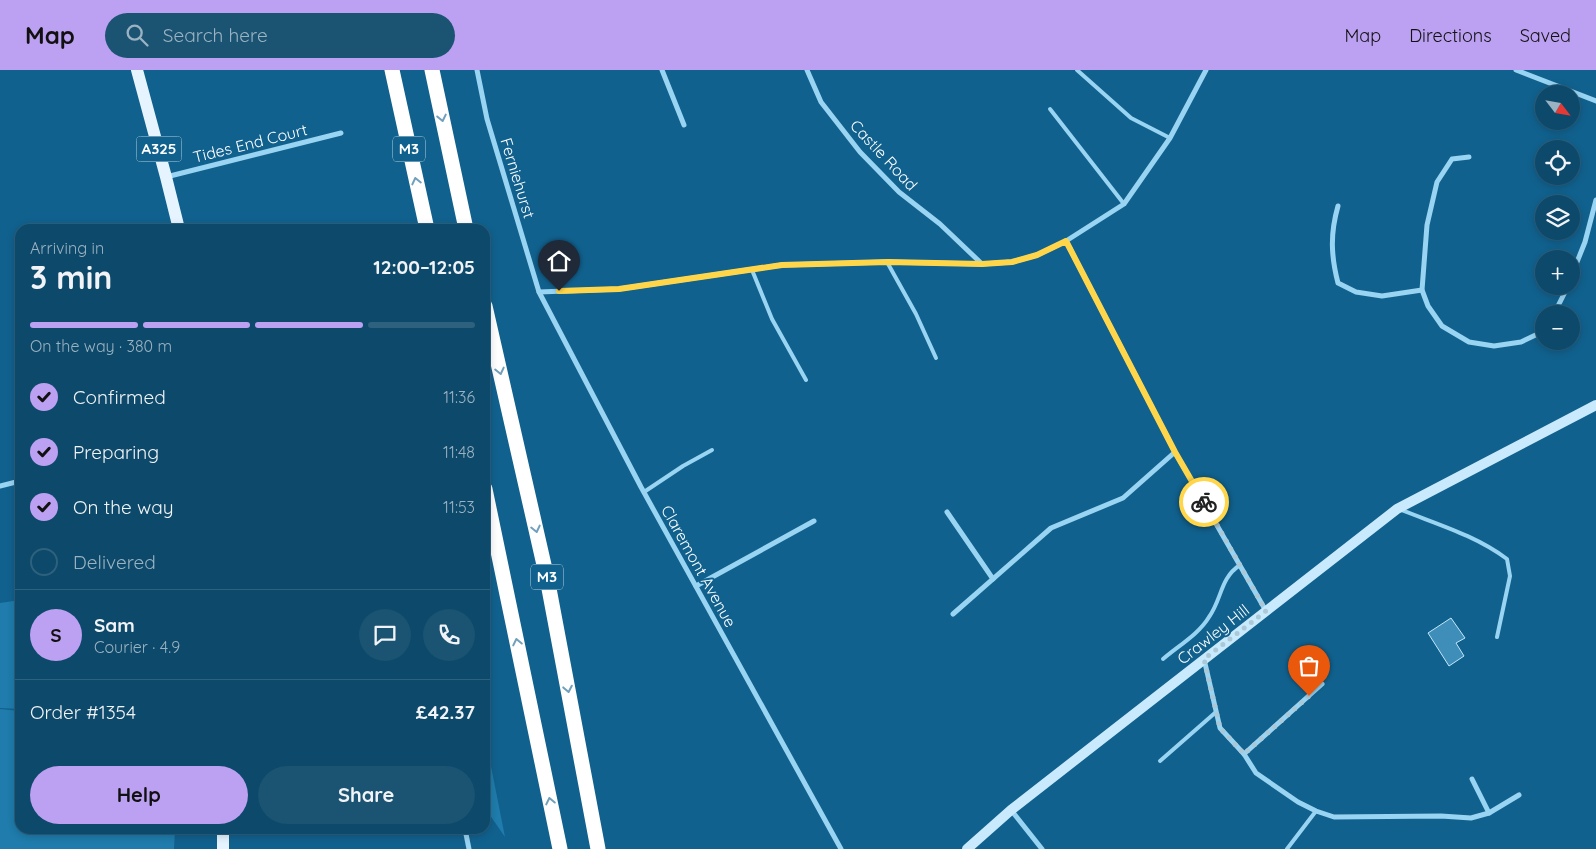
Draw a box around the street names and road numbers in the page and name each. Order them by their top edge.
street label: Castle Road [846,115,922,195]
street label: Tides End Court [191,119,309,167]
street label: Ferniehurst [496,135,540,221]
road number: A325 [136,136,182,162]
road number: M3 [393,136,425,162]
street label: Claremont Avenue [657,501,741,631]
road number: M3 [531,564,563,590]
street label: Crawley Hill [1173,600,1253,668]

